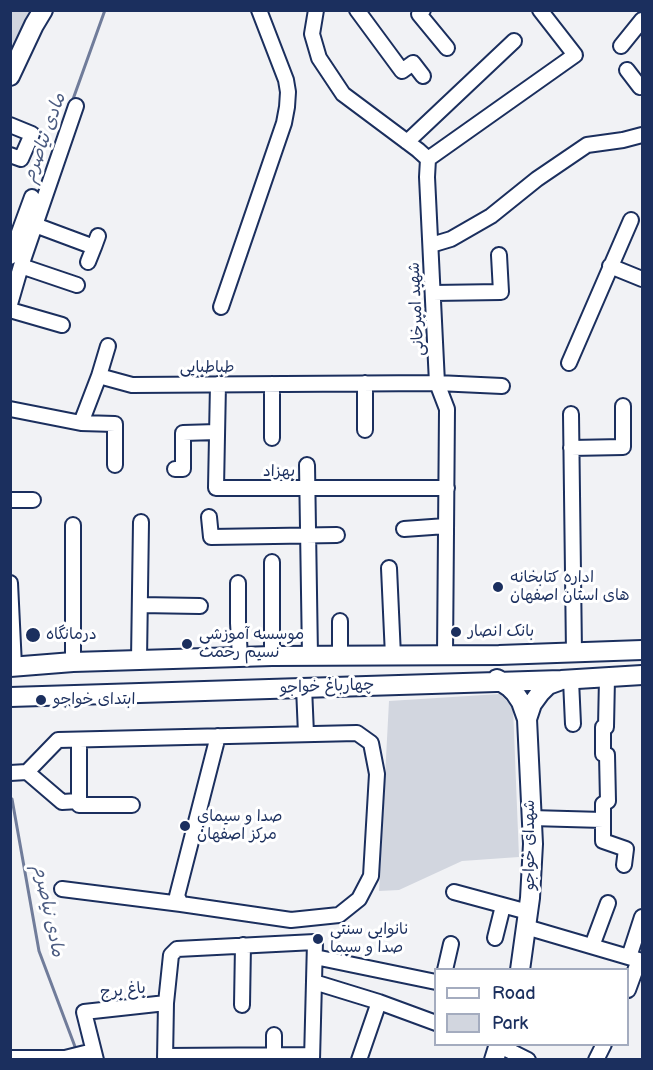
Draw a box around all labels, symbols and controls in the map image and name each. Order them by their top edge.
water label: مادی نیاصرم [19,90,71,186]
street label: شهید امیرخانی [405,262,429,356]
street label: طباطبایی [180,358,234,378]
street label: بهزاد [263,462,295,482]
place label: اداره کتابخانه های استان اصفهان [510,568,630,606]
marker: اداره کتابخانه های استان اصفهان [491,580,505,594]
place label: بانک انصار [468,622,534,642]
place label: درمانگاه [46,625,97,645]
place label: موسسه آموزشی نسیم رحمت [199,625,304,663]
marker: بانک انصار [449,625,463,639]
marker: درمانگاه [24,626,42,644]
marker: موسسه آموزشی نسیم رحمت [180,637,194,651]
street label: چهارباغ خواجو [279,676,375,698]
place label: ابتدای خواجو [53,690,135,710]
marker: ابتدای خواجو [34,693,48,707]
street label: شهدای خواجو [520,800,540,890]
place label: صدا و سیمای مرکز اصفهان [197,807,282,845]
marker: صدا و سیمای مرکز اصفهان [178,819,192,833]
water label: مادی نیاصرم [28,863,68,959]
place label: نانوایی سنتی صدا و سیما [330,920,409,958]
marker: نانوایی سنتی صدا و سیما [311,932,325,946]
legend [434,968,629,1046]
street label: باغ برج [99,979,147,1003]
text: Road [492,983,536,1004]
text: Park [492,1013,528,1034]

